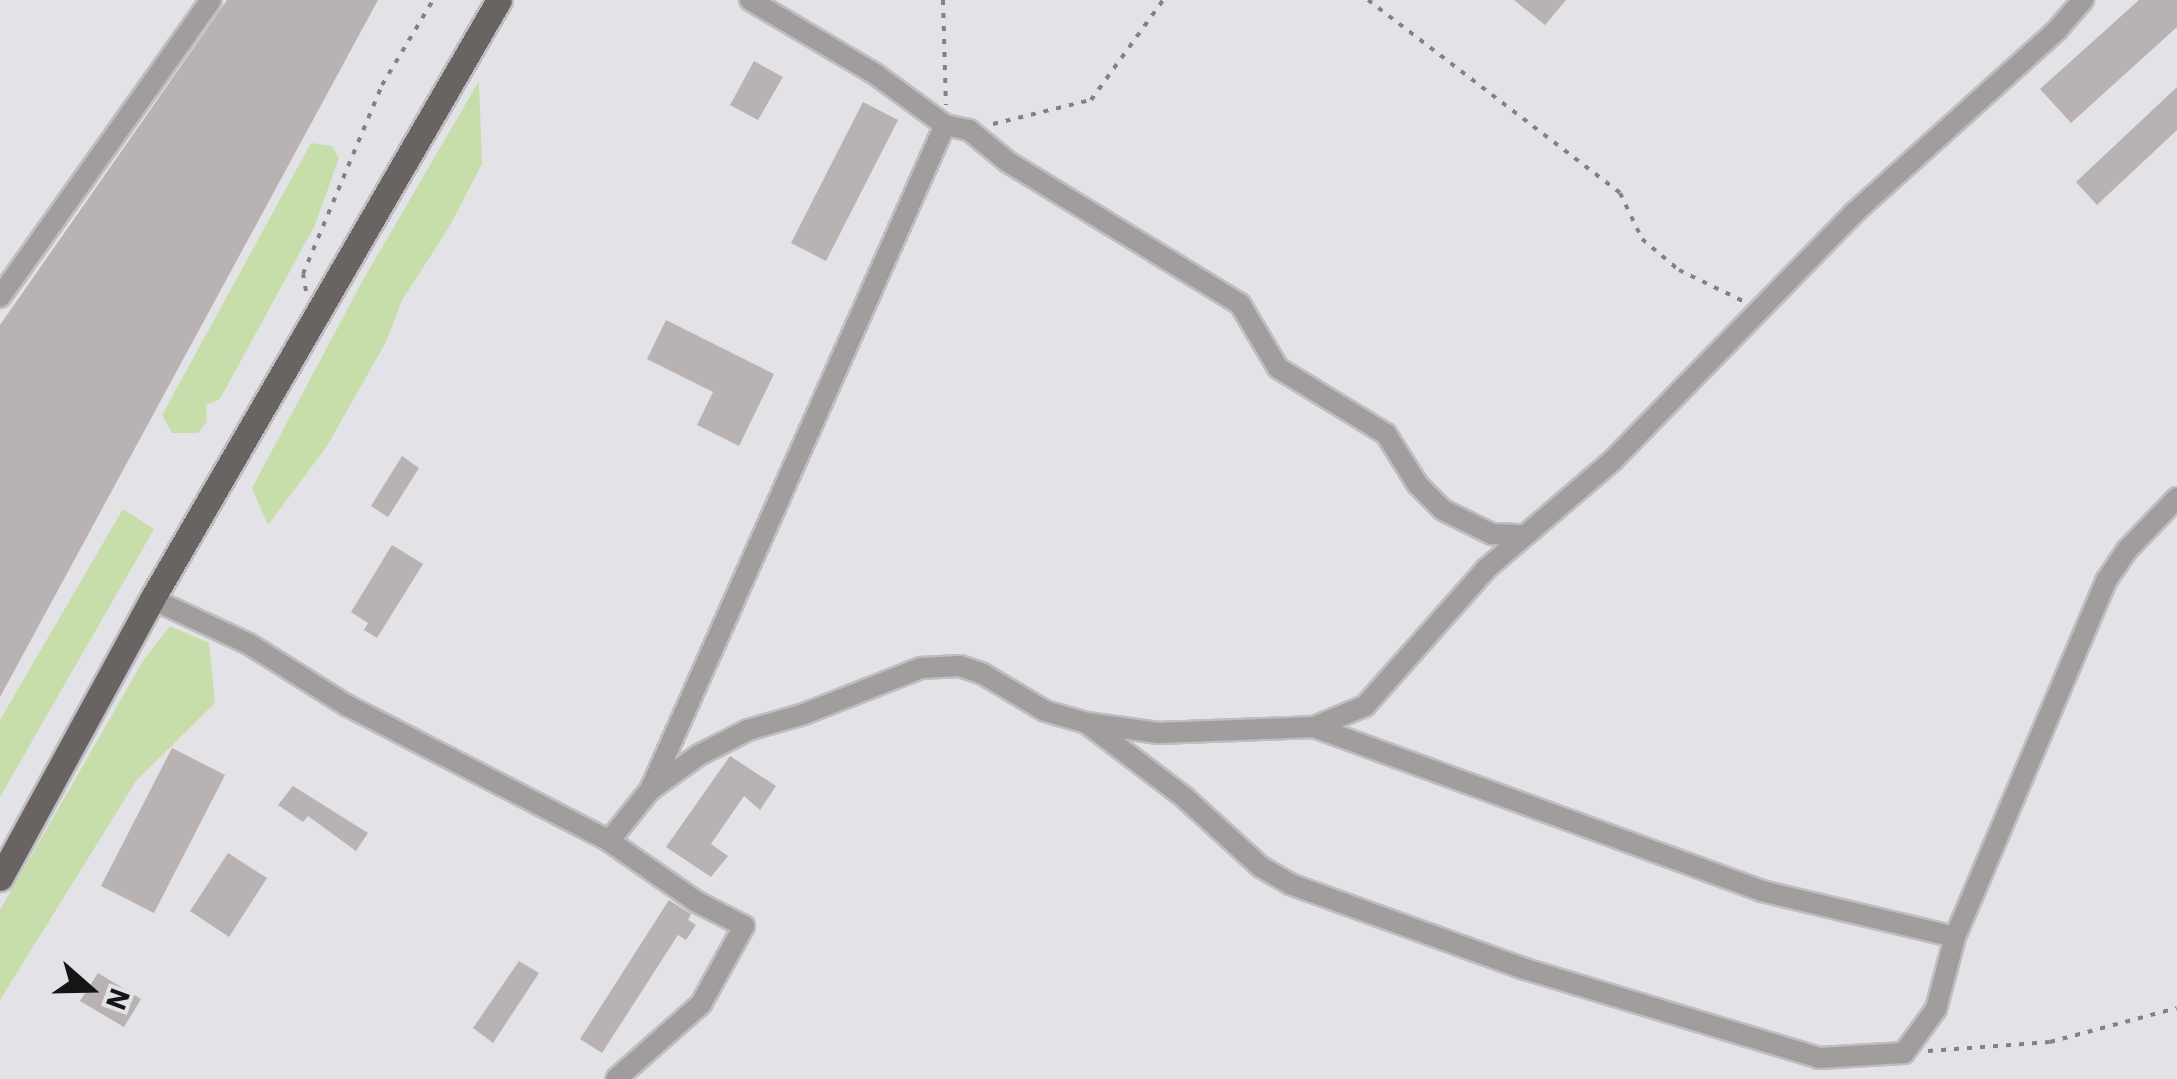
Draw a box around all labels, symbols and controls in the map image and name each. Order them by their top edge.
north arrow [40,939,140,1039]
text: N [98,984,140,1015]

